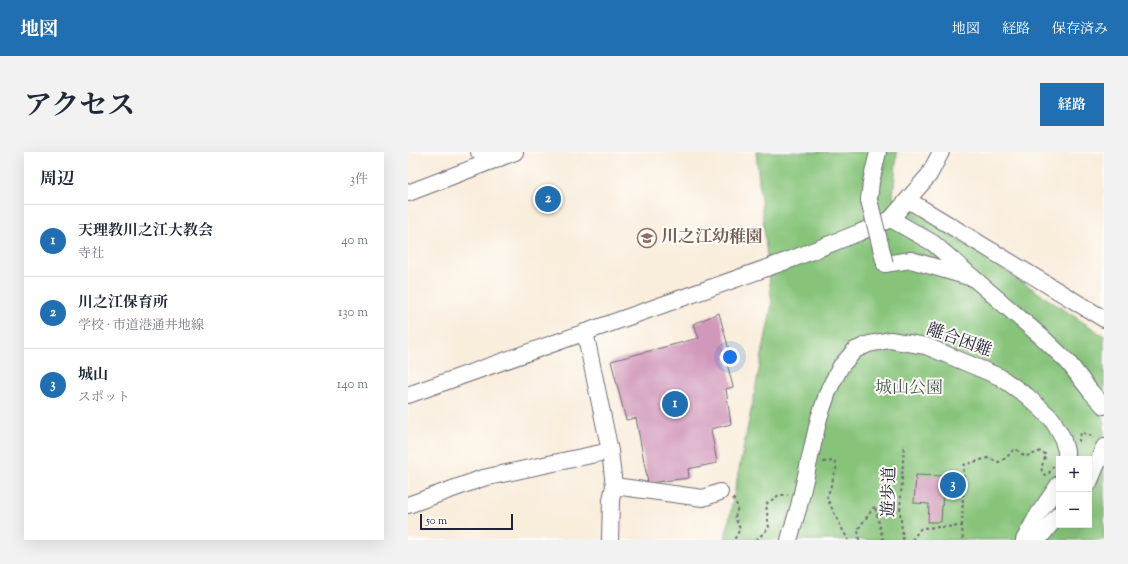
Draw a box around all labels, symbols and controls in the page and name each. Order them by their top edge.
text: 地図 [20,17,58,44]
text: 地図 [952,20,980,40]
text: 経路 [1002,20,1030,40]
text: 保存済み [1052,20,1108,40]
button: 経路 [1040,83,1104,126]
text: アクセス [24,87,135,127]
text: 周辺 [40,168,74,192]
text: 3件 [350,171,368,189]
pin: 2 [535,184,561,214]
text: 天理教川之江大教会 [78,221,213,242]
place label: 川之江幼稚園 [661,226,763,250]
school or university icon: 川之江幼稚園 [636,227,658,249]
text: 1 [51,232,55,250]
text: 40 m [341,232,368,250]
text: 寺社 [78,245,104,263]
text: 川之江保育所 [78,293,168,314]
text: 2 [50,304,56,322]
text: 130 m [338,304,368,322]
text: 学校 · 市道港通井地線 [78,317,204,335]
street label: 離合困難 [923,318,995,364]
your location [720,347,740,367]
text: 城山 [78,365,108,386]
text: 3 [50,376,56,394]
text: 140 m [337,376,368,394]
park label: 城山公園 [875,377,943,401]
text: スポット [78,389,130,407]
pin: 1 [662,389,688,419]
map controls [1056,456,1092,528]
button: + [1056,456,1092,492]
street label: 遊歩道 [878,466,902,518]
pin: 3 [940,470,966,500]
button: − [1056,492,1092,528]
scale bar [420,512,513,531]
text: 50 m [426,513,447,529]

